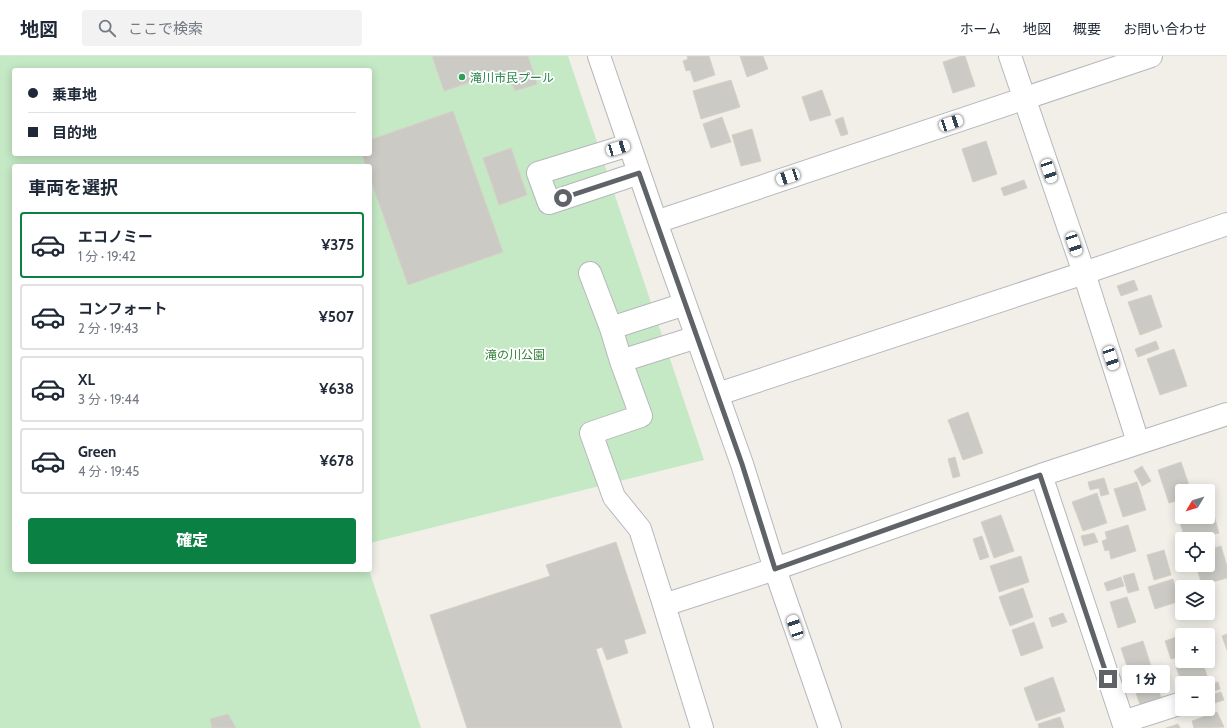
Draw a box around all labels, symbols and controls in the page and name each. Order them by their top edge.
search box [82,10,362,46]
icon: search [96,17,118,39]
text: 地図 [20,18,58,41]
text: ここで検索 [128,20,203,38]
text: ホーム [959,20,1001,38]
text: 地図 [1023,20,1051,38]
text: 概要 [1073,20,1101,38]
text: お問い合わせ [1123,20,1207,38]
place label: 滝川市民プール [470,70,554,85]
marker: 滝川市民プール [457,72,467,82]
text: 乗車地 [52,86,97,104]
car [938,113,964,133]
text: 目的地 [52,124,97,142]
car [605,139,631,157]
car [1039,158,1059,184]
car [775,167,801,187]
text: 車両を選択 [28,177,118,199]
route start [554,189,572,207]
icon: car [30,227,66,263]
text: エコノミー [78,228,153,246]
car [1064,231,1084,257]
text: ¥375 [321,236,354,254]
text: 1 分 · 19:42 [78,248,136,264]
icon: car [30,299,66,335]
text: コンフォート [78,300,168,318]
text: ¥507 [319,308,354,326]
text: 2 分 · 19:43 [78,320,139,336]
car [1102,345,1120,371]
park label: 滝の川公園 [485,347,545,362]
icon: car [30,371,66,407]
text: XL [78,371,95,389]
text: ¥638 [319,380,354,398]
text: 3 分 · 19:44 [78,391,139,407]
icon: car [30,443,66,479]
text: Green [78,443,116,461]
text: ¥678 [320,452,354,470]
text: 4 分 · 19:45 [78,463,139,479]
north arrow [1175,484,1215,524]
map controls [1175,484,1215,716]
button: 確定 [28,518,356,564]
button: locate [1175,532,1215,572]
button: layers [1175,580,1215,620]
car [785,614,805,640]
button: + [1175,628,1215,668]
callout: 1 分 [1122,665,1170,693]
route end [1099,670,1117,688]
text: 1 分 [1136,671,1156,687]
button: − [1175,676,1215,716]

